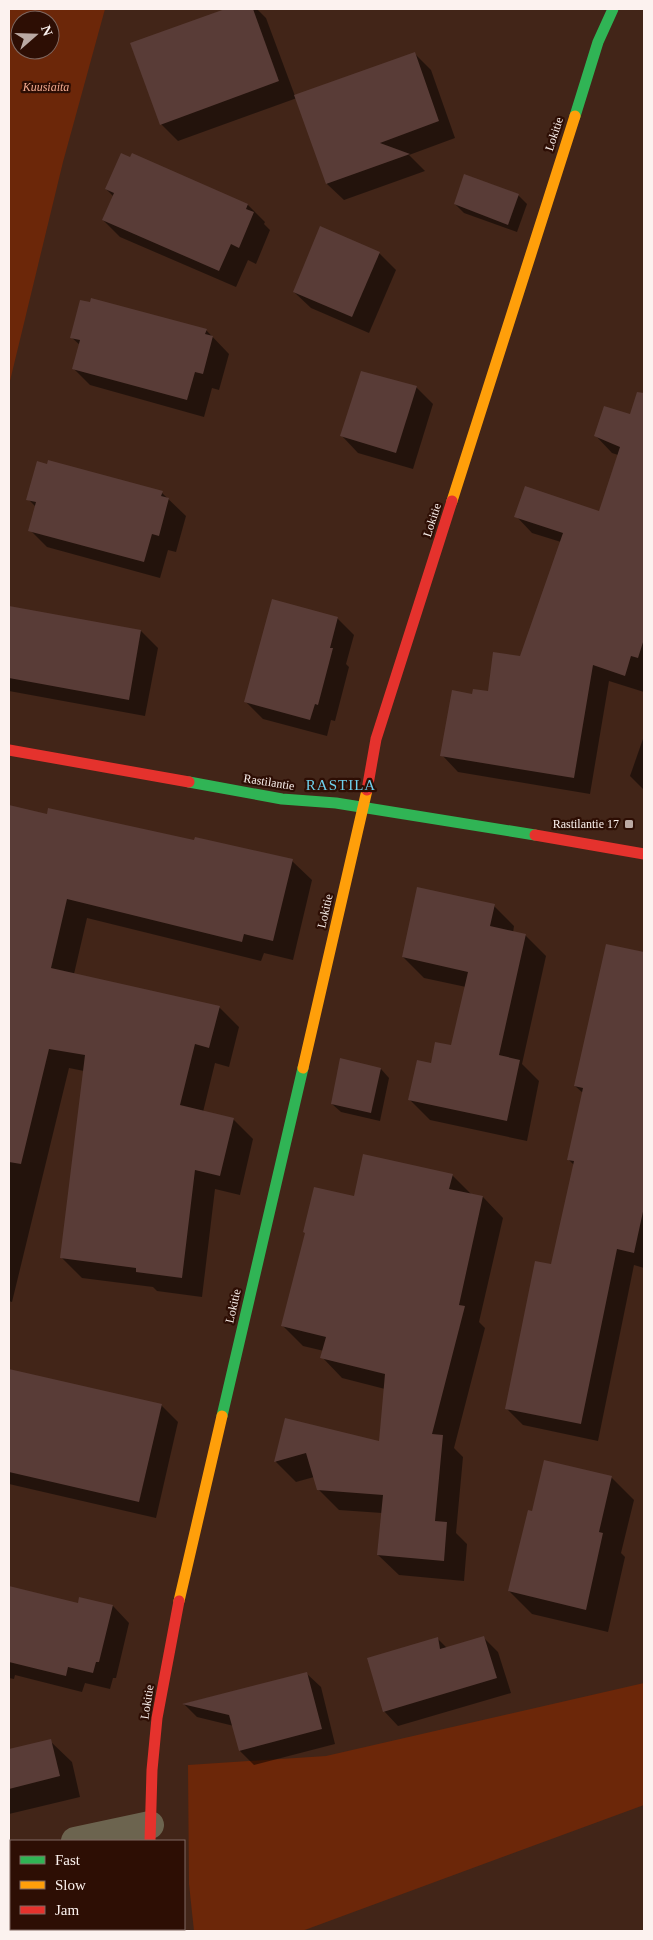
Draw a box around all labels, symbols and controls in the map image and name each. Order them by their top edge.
north arrow [10,10,60,60]
text: N [38,23,56,38]
park label: Kuusiaita [22,80,69,94]
street label: Lokitie [542,115,566,153]
street label: Lokitie [420,501,444,539]
street label: Rastilantie [243,771,295,793]
district label: RASTILA [306,777,376,793]
place label: Rastilantie 17 [553,817,619,831]
marker: Rastilantie 17 [623,818,635,830]
street label: Lokitie [314,893,336,929]
street label: Lokitie [222,1288,244,1324]
street label: Lokitie [137,1684,157,1720]
legend [10,1840,185,1930]
text: Fast [55,1852,81,1868]
text: Slow [55,1877,86,1893]
text: Jam [55,1902,79,1918]

